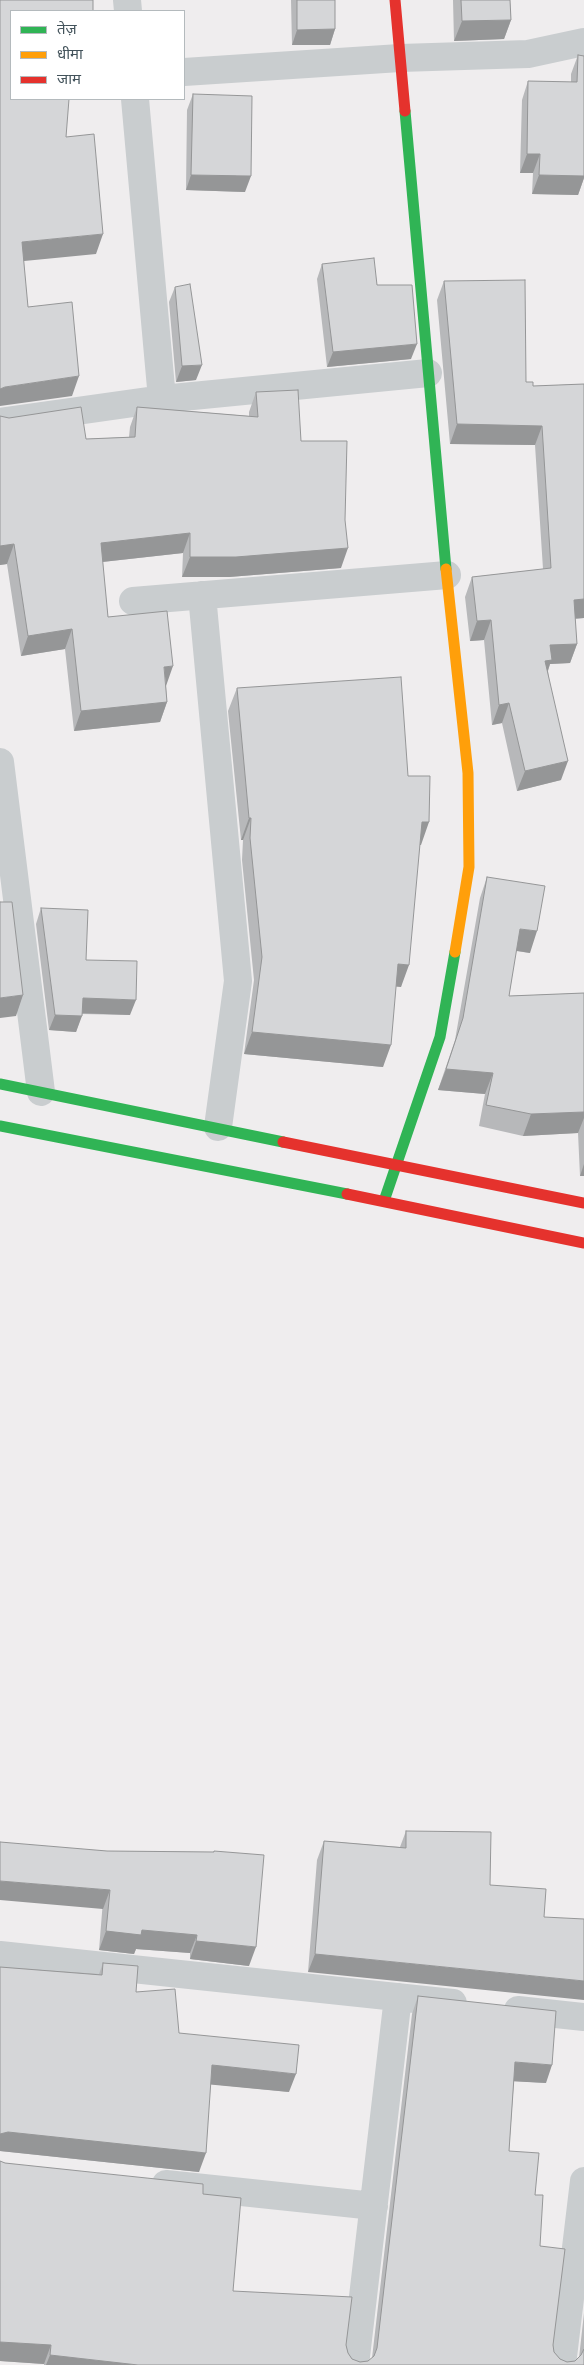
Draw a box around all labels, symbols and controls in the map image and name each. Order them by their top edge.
legend [10,10,185,100]
text: तेज़ [57,20,77,39]
text: धीमा [57,45,83,64]
text: जाम [57,70,81,89]

